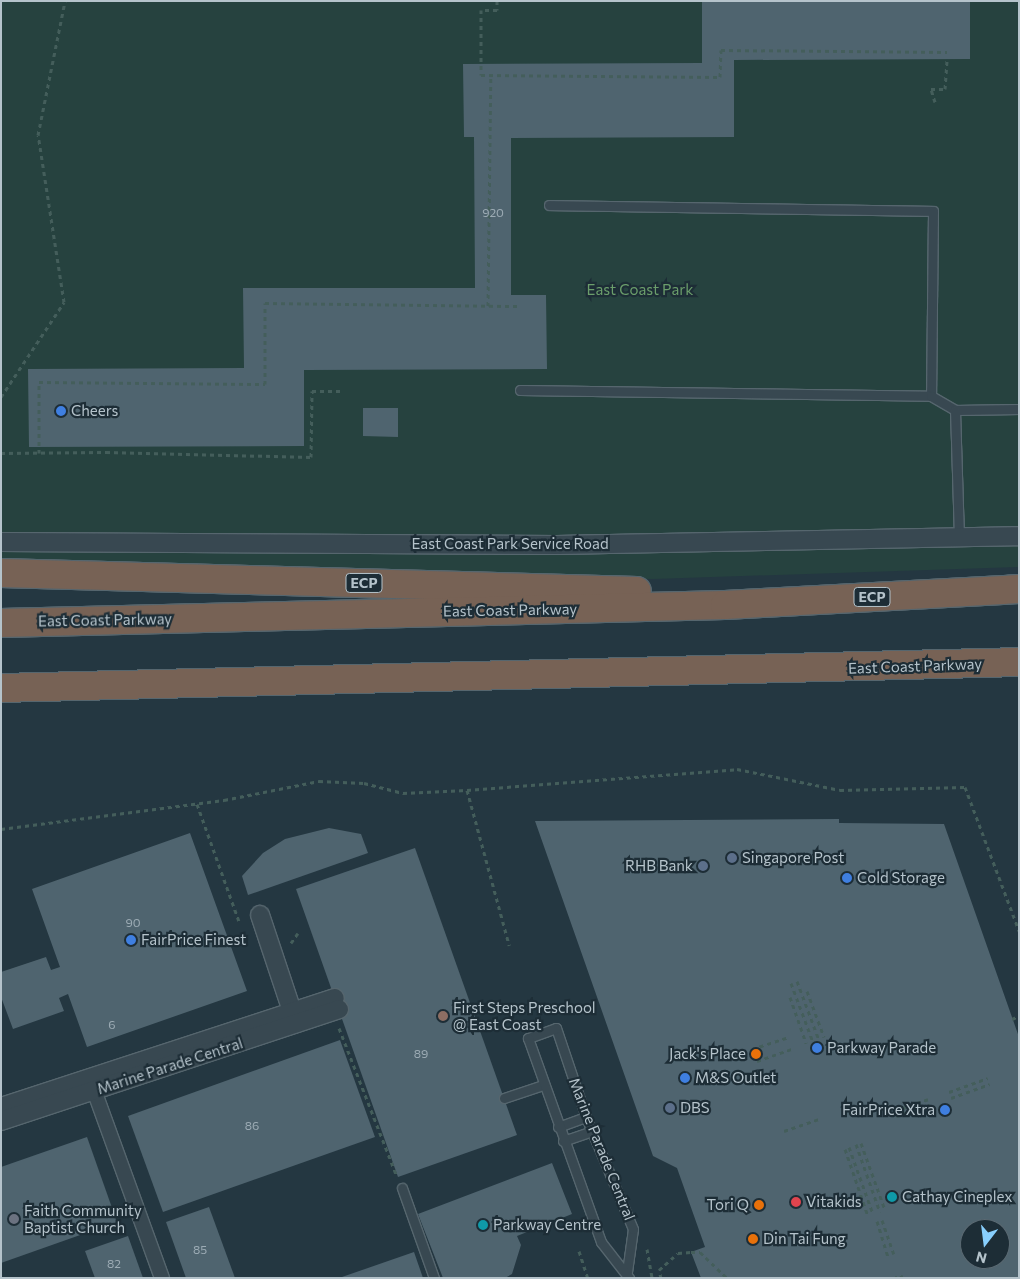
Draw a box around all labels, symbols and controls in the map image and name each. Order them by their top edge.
house number: 920 [482,206,504,220]
park label: East Coast Park [587,281,693,299]
place label: Cheers [71,402,118,420]
marker: Cheers [55,405,67,417]
street label: East Coast Park Service Road [411,535,609,553]
road number: ECP [345,572,383,594]
road number: ECP [853,586,891,608]
street label: East Coast Parkway [443,600,577,620]
street label: East Coast Parkway [38,610,172,630]
street label: East Coast Parkway [848,655,982,677]
place label: Singapore Post [742,849,844,867]
marker: Singapore Post [726,852,738,864]
place label: RHB Bank [625,857,693,875]
marker: RHB Bank [697,860,709,872]
place label: Cold Storage [857,869,945,887]
marker: Cold Storage [841,872,853,884]
house number: 90 [125,916,141,930]
place label: FairPrice Finest [141,931,246,949]
marker: FairPrice Finest [125,934,137,946]
place label: First Steps Preschool @ East Coast [453,998,596,1033]
marker: First Steps Preschool @ East Coast [437,1010,449,1022]
house number: 6 [108,1018,116,1032]
street label: Marine Parade Central [95,1034,245,1098]
place label: Parkway Parade [827,1039,936,1057]
marker: Parkway Parade [811,1042,823,1054]
place label: Jack's Place [669,1045,746,1063]
house number: 89 [414,1047,428,1061]
marker: Jack's Place [750,1048,762,1060]
place label: M&S Outlet [695,1069,776,1087]
marker: M&S Outlet [679,1072,691,1084]
street label: Marine Parade Central [565,1075,639,1223]
place label: DBS [680,1099,710,1117]
place label: FairPrice Xtra [842,1101,935,1119]
marker: DBS [664,1102,676,1114]
marker: FairPrice Xtra [939,1104,951,1116]
house number: 86 [245,1119,259,1133]
place label: Cathay Cineplex [902,1188,1012,1206]
marker: Cathay Cineplex [886,1191,898,1203]
place label: Vitakids [806,1193,862,1211]
place label: Tori Q [707,1196,749,1214]
marker: Vitakids [790,1196,802,1208]
marker: Tori Q [753,1199,765,1211]
place label: Faith Community Baptist Church [24,1201,142,1236]
marker: Faith Community Baptist Church [8,1213,20,1225]
place label: Parkway Centre [493,1216,601,1234]
marker: Parkway Centre [477,1219,489,1231]
north arrow [960,1219,1010,1269]
place label: Din Tai Fung [763,1230,846,1248]
marker: Din Tai Fung [747,1233,759,1245]
house number: 85 [193,1243,207,1257]
text: N [974,1248,989,1268]
house number: 82 [107,1257,121,1271]

